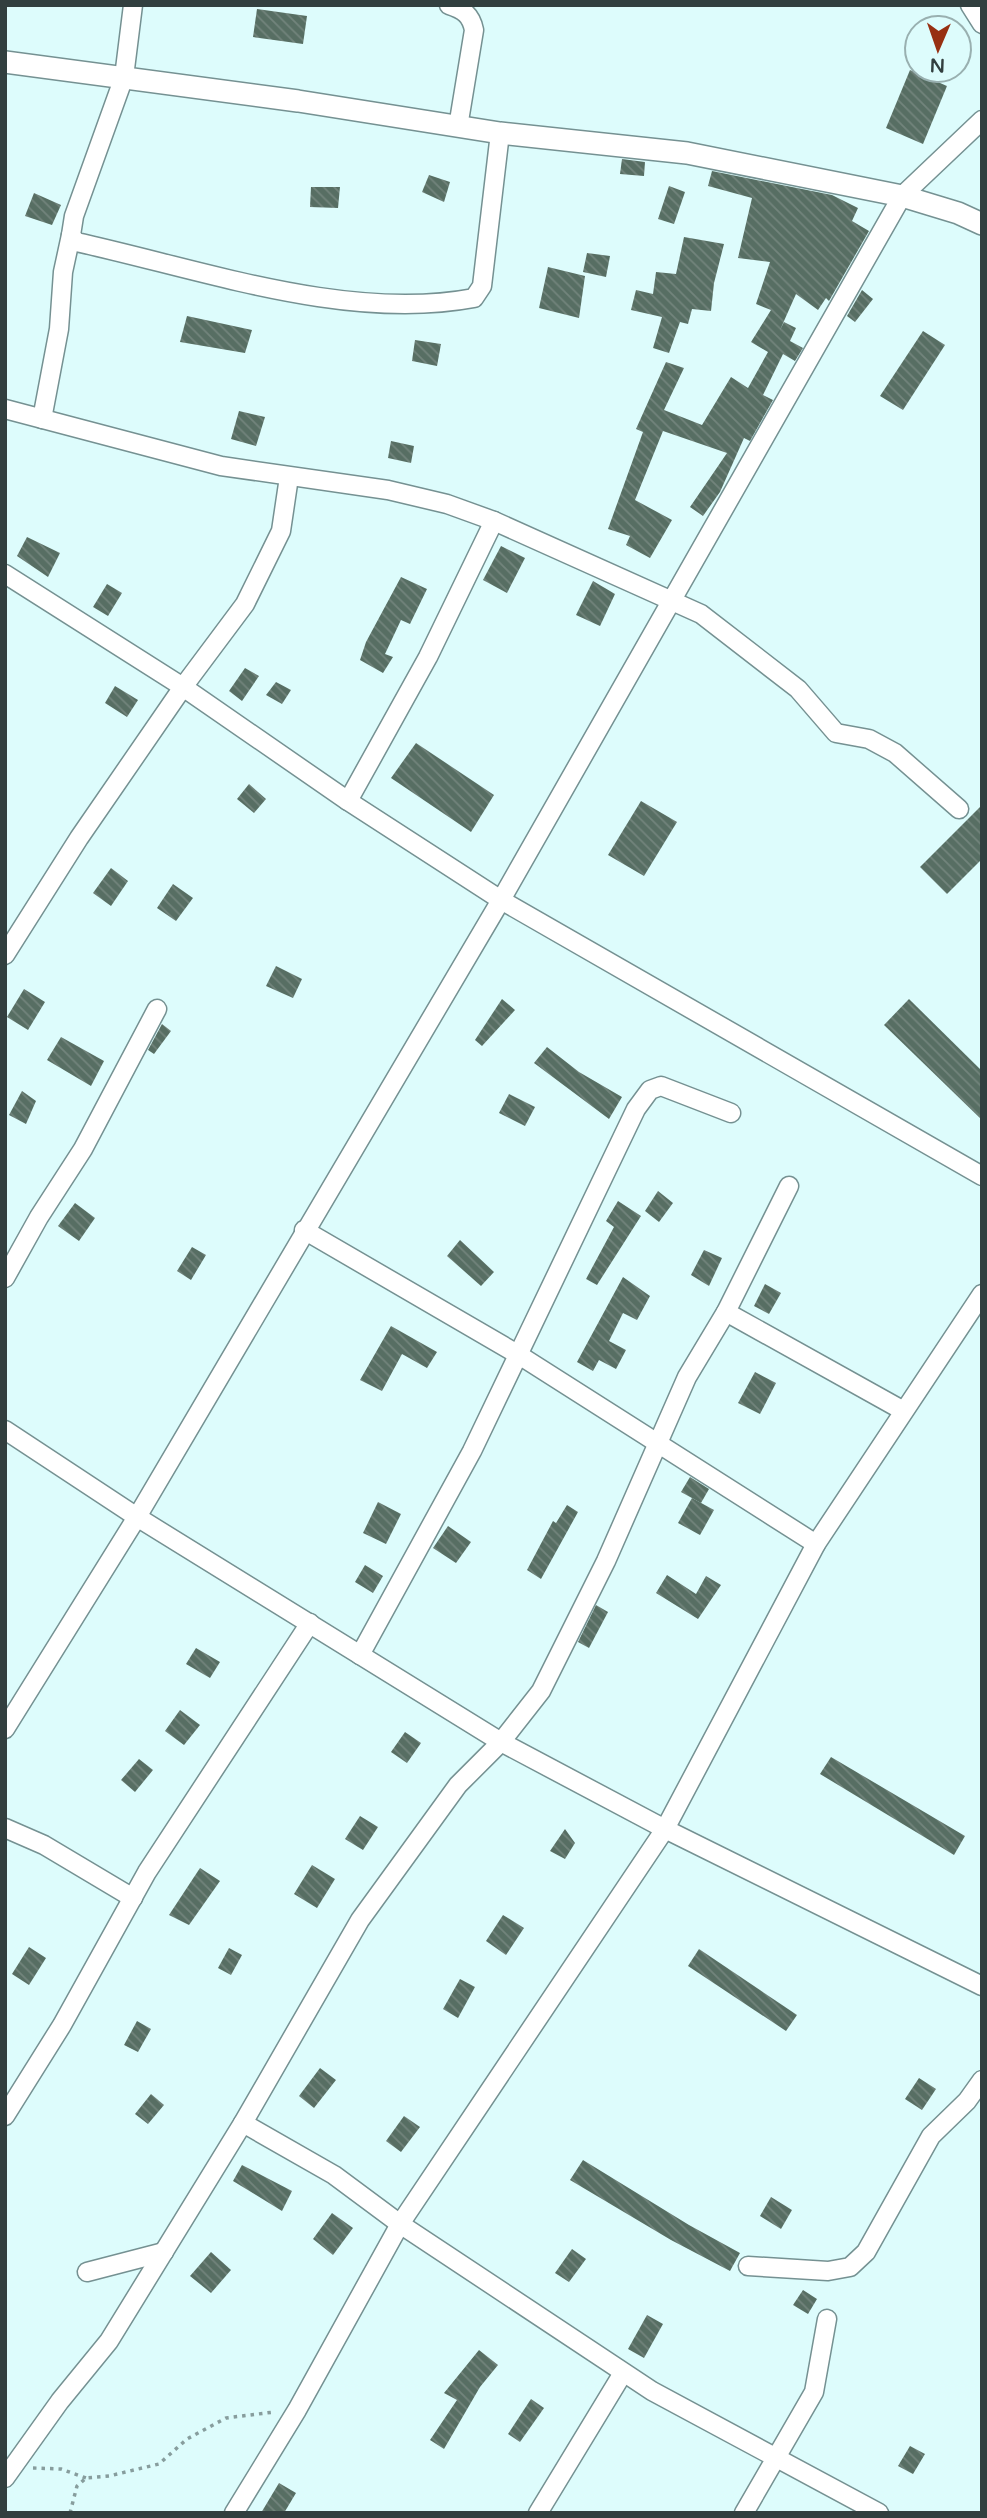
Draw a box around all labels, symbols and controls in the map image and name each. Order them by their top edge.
north arrow [903,14,973,84]
text: N [929,54,945,76]

